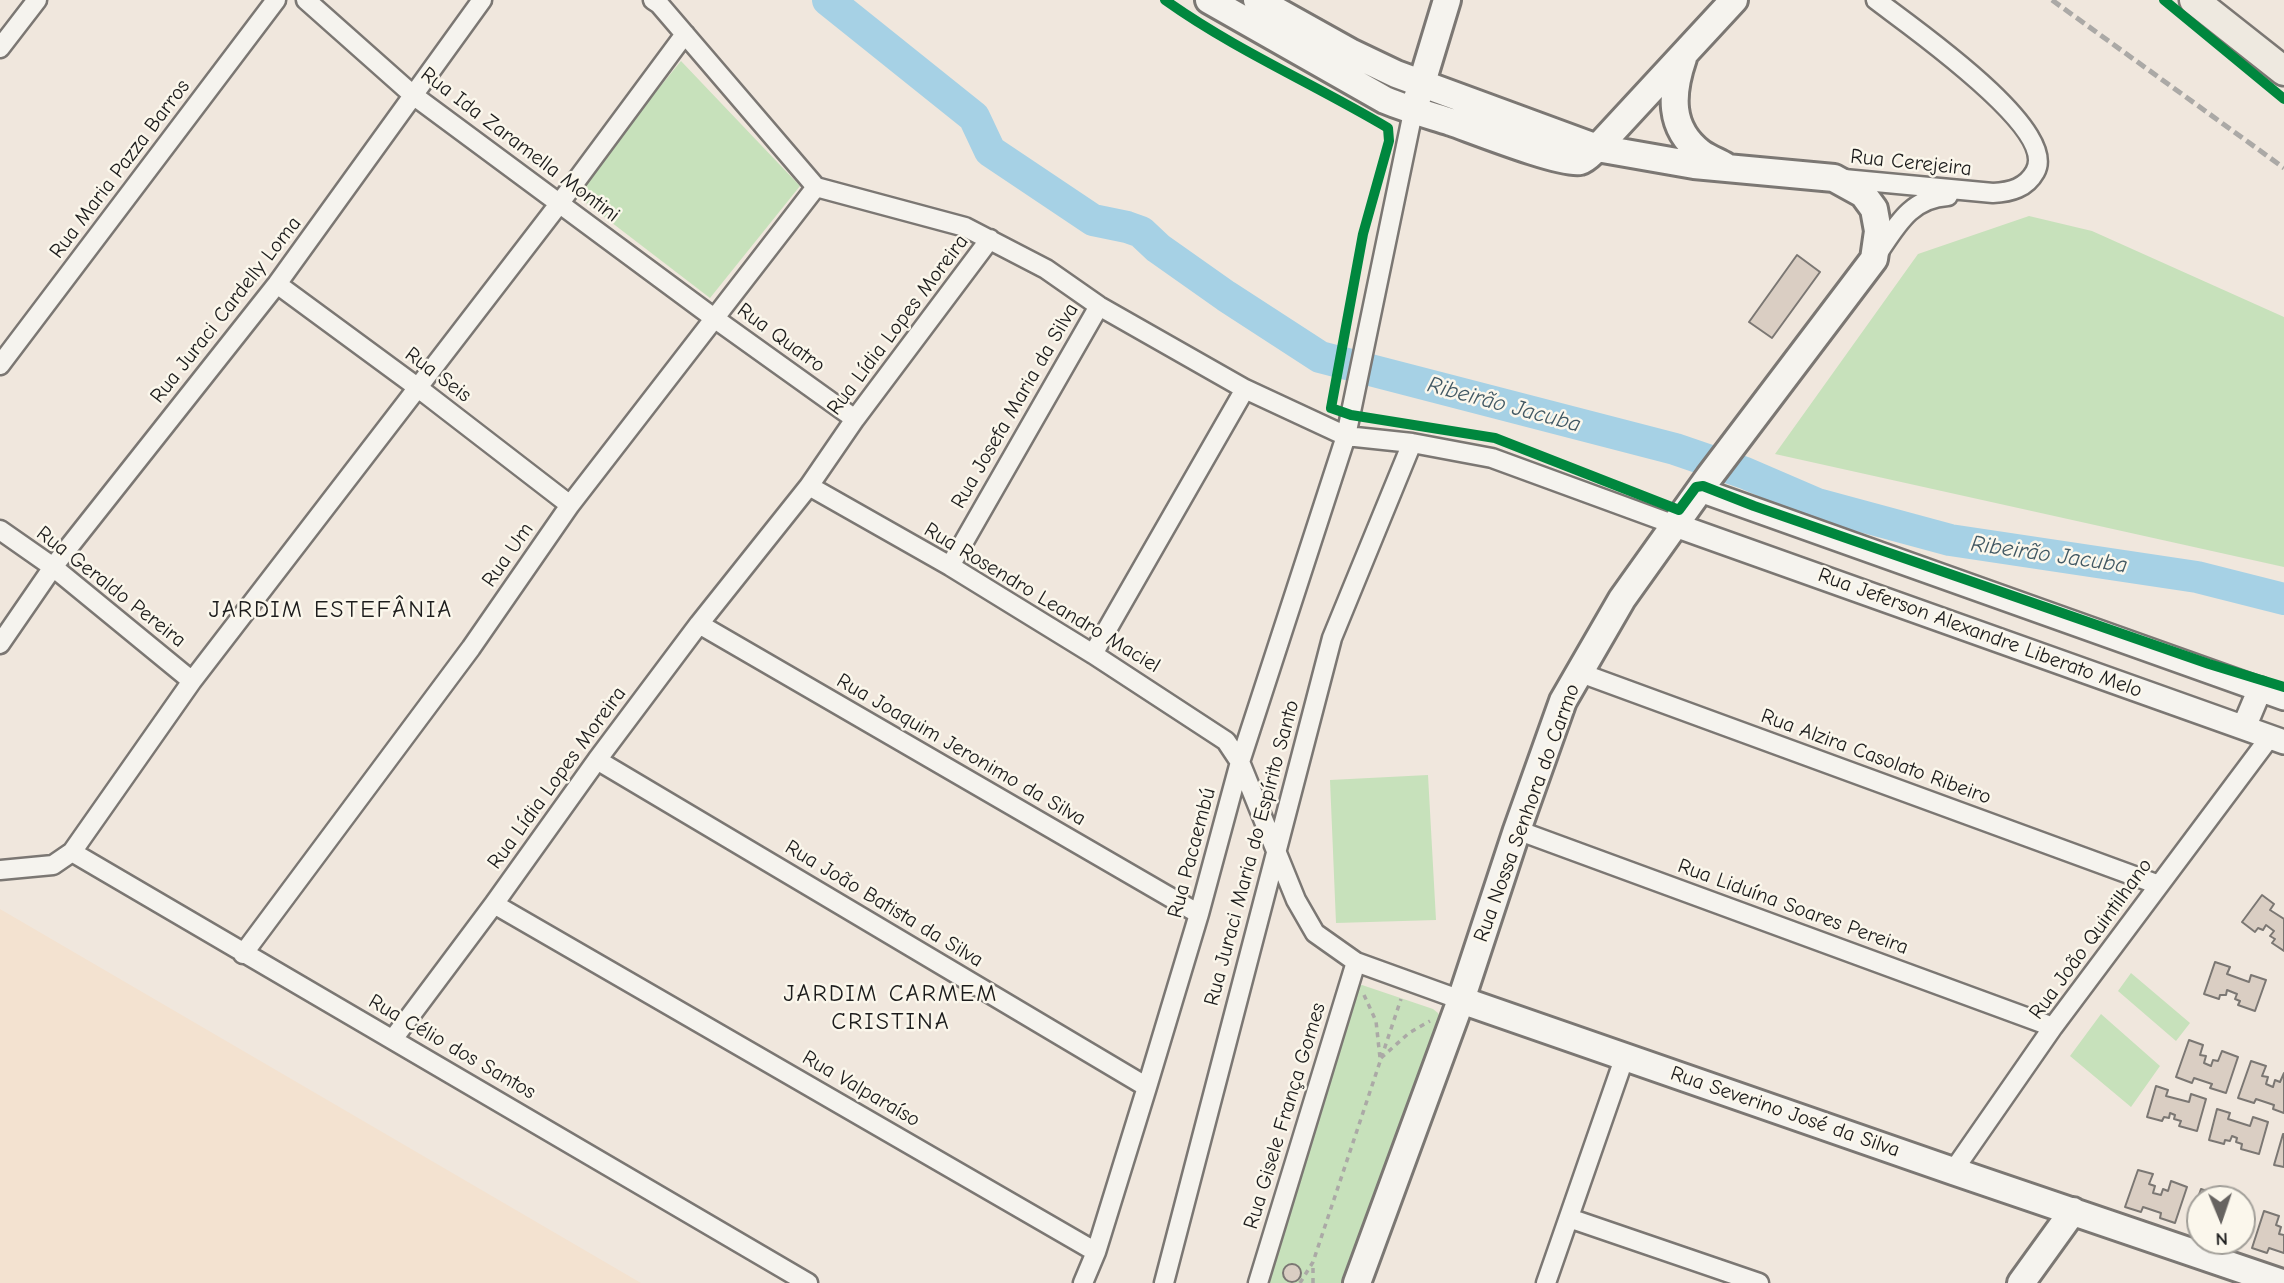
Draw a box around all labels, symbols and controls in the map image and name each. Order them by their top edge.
street label: Rua Ida Zaramella Montini [416,62,624,228]
street label: Rua Maria Pazza Barros [44,74,196,264]
street label: Rua Cerejeira [1849,144,1973,182]
street label: Rua Juraci Cardelly Loma [145,212,307,408]
street label: Rua Lídia Lopes Moreira [822,230,974,420]
street label: Rua Quatro [732,298,830,378]
street label: Rua Josefa Maria da Silva [946,299,1084,513]
street label: Rua Seis [400,342,476,408]
water label: Ribeirão Jacuba [1424,371,1584,439]
street label: Rua Rosendro Leandro Maciel [919,517,1165,679]
street label: Rua Um [477,518,539,592]
street label: Rua Geraldo Pereira [31,521,191,653]
water label: Ribeirão Jacuba [1969,530,2129,580]
street label: Rua Jeferson Alexandre Liberato Melo [1815,563,2145,703]
district label: JARDIM ESTEFÂNIA [211,596,451,624]
street label: Rua Joaquim Jeronimo da Silva [832,668,1090,832]
street label: Rua Nossa Senhora do Carmo [1469,681,1585,945]
street label: Rua Lídia Lopes Moreira [482,682,632,874]
street label: Rua Juraci Maria do Espírito Santo [1199,697,1305,1009]
street label: Rua Alzira Casolato Ribeiro [1758,704,1994,810]
street label: Rua Pacaembú [1163,785,1221,921]
street label: Rua João Batista da Silva [780,835,988,973]
street label: Rua Liduína Soares Pereira [1674,853,1912,961]
street label: Rua João Quintilhano [2024,854,2158,1024]
district label: JARDIM CARMEM CRISTINA [785,980,997,1036]
street label: Rua Célio dos Santos [364,989,540,1105]
street label: Rua Gisele França Gomes [1239,1000,1331,1232]
street label: Rua Valparaíso [798,1045,924,1133]
street label: Rua Severino José da Silva [1667,1061,1903,1163]
north arrow [2186,1185,2256,1255]
text: N [2215,1228,2228,1250]

